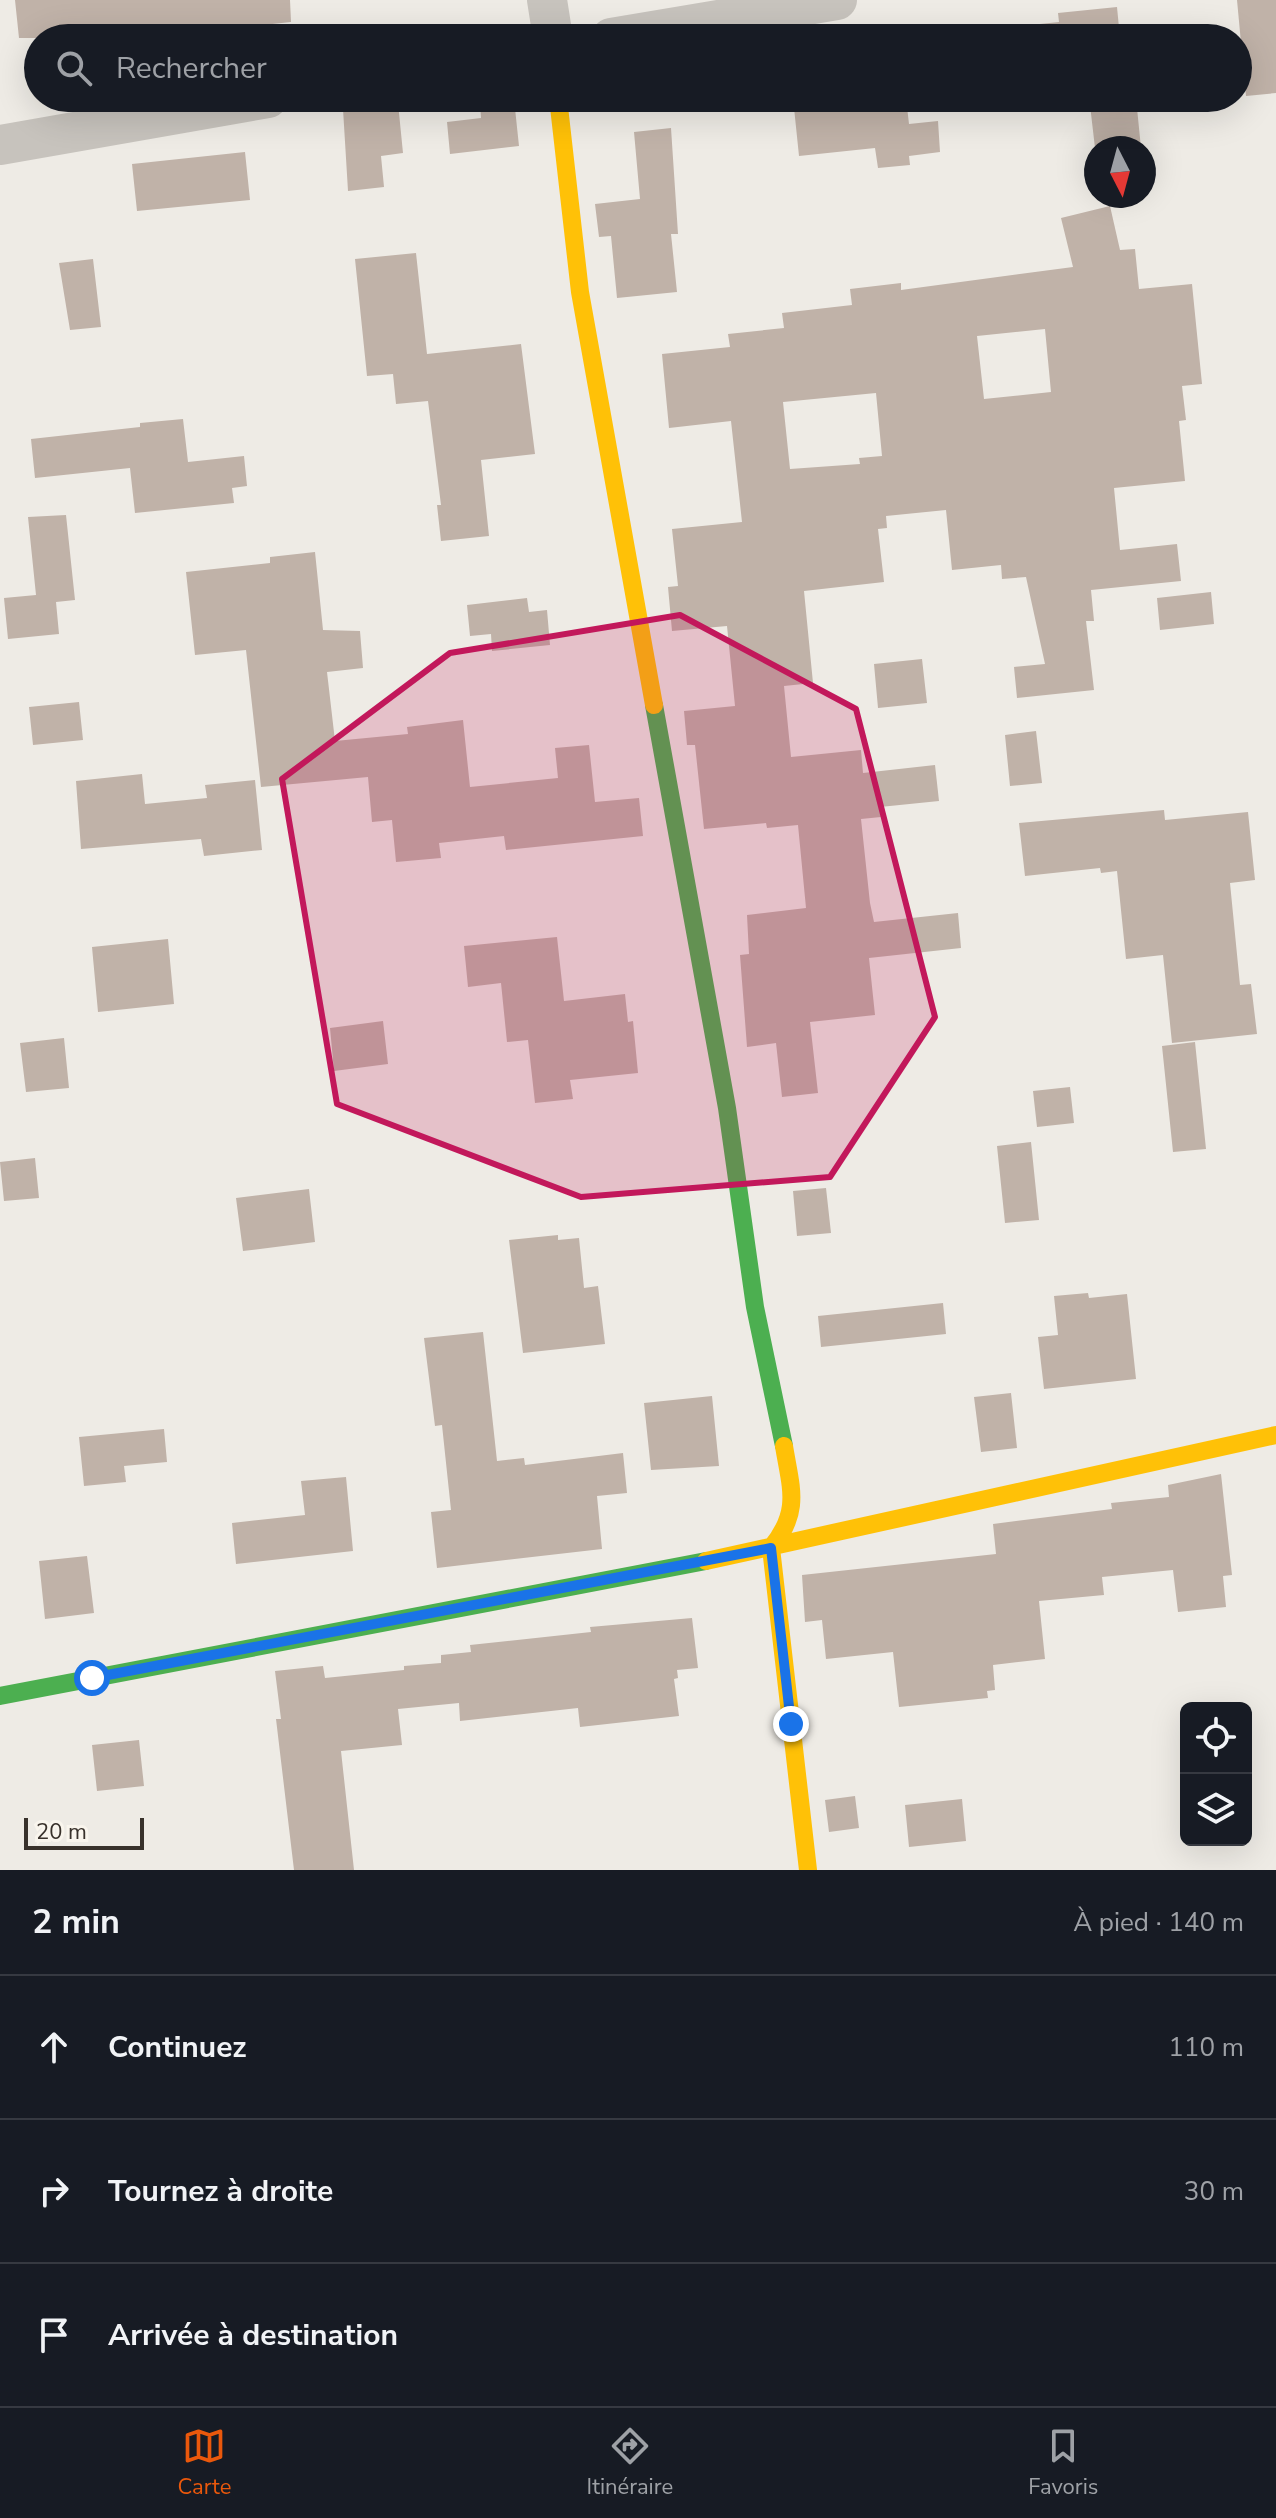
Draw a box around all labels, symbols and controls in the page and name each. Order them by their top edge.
search box [24,24,1252,112]
icon: search [52,46,96,90]
text: Rechercher [116,48,267,89]
north arrow [1084,136,1156,208]
route start [74,1660,110,1696]
map controls [1180,1702,1252,1846]
button: locate [1180,1702,1252,1774]
route end [773,1706,809,1742]
button: layers [1180,1774,1252,1846]
scale bar [24,1814,144,1850]
text: 20 m [36,1817,87,1847]
text: 2 min [32,1899,120,1945]
text: À pied · 140 m [1073,1905,1244,1940]
icon: ahead [32,2025,76,2069]
text: Continuez [108,2027,247,2068]
text: 110 m [1168,2030,1244,2065]
icon: right [32,2169,76,2213]
text: Tournez à droite [108,2171,333,2212]
text: 30 m [1184,2174,1244,2209]
icon: arrive [32,2313,76,2357]
text: Arrivée à destination [108,2315,398,2356]
tab: Carte [178,2424,231,2502]
tab: Itinéraire [587,2424,673,2502]
tab: Favoris [1028,2424,1098,2502]

